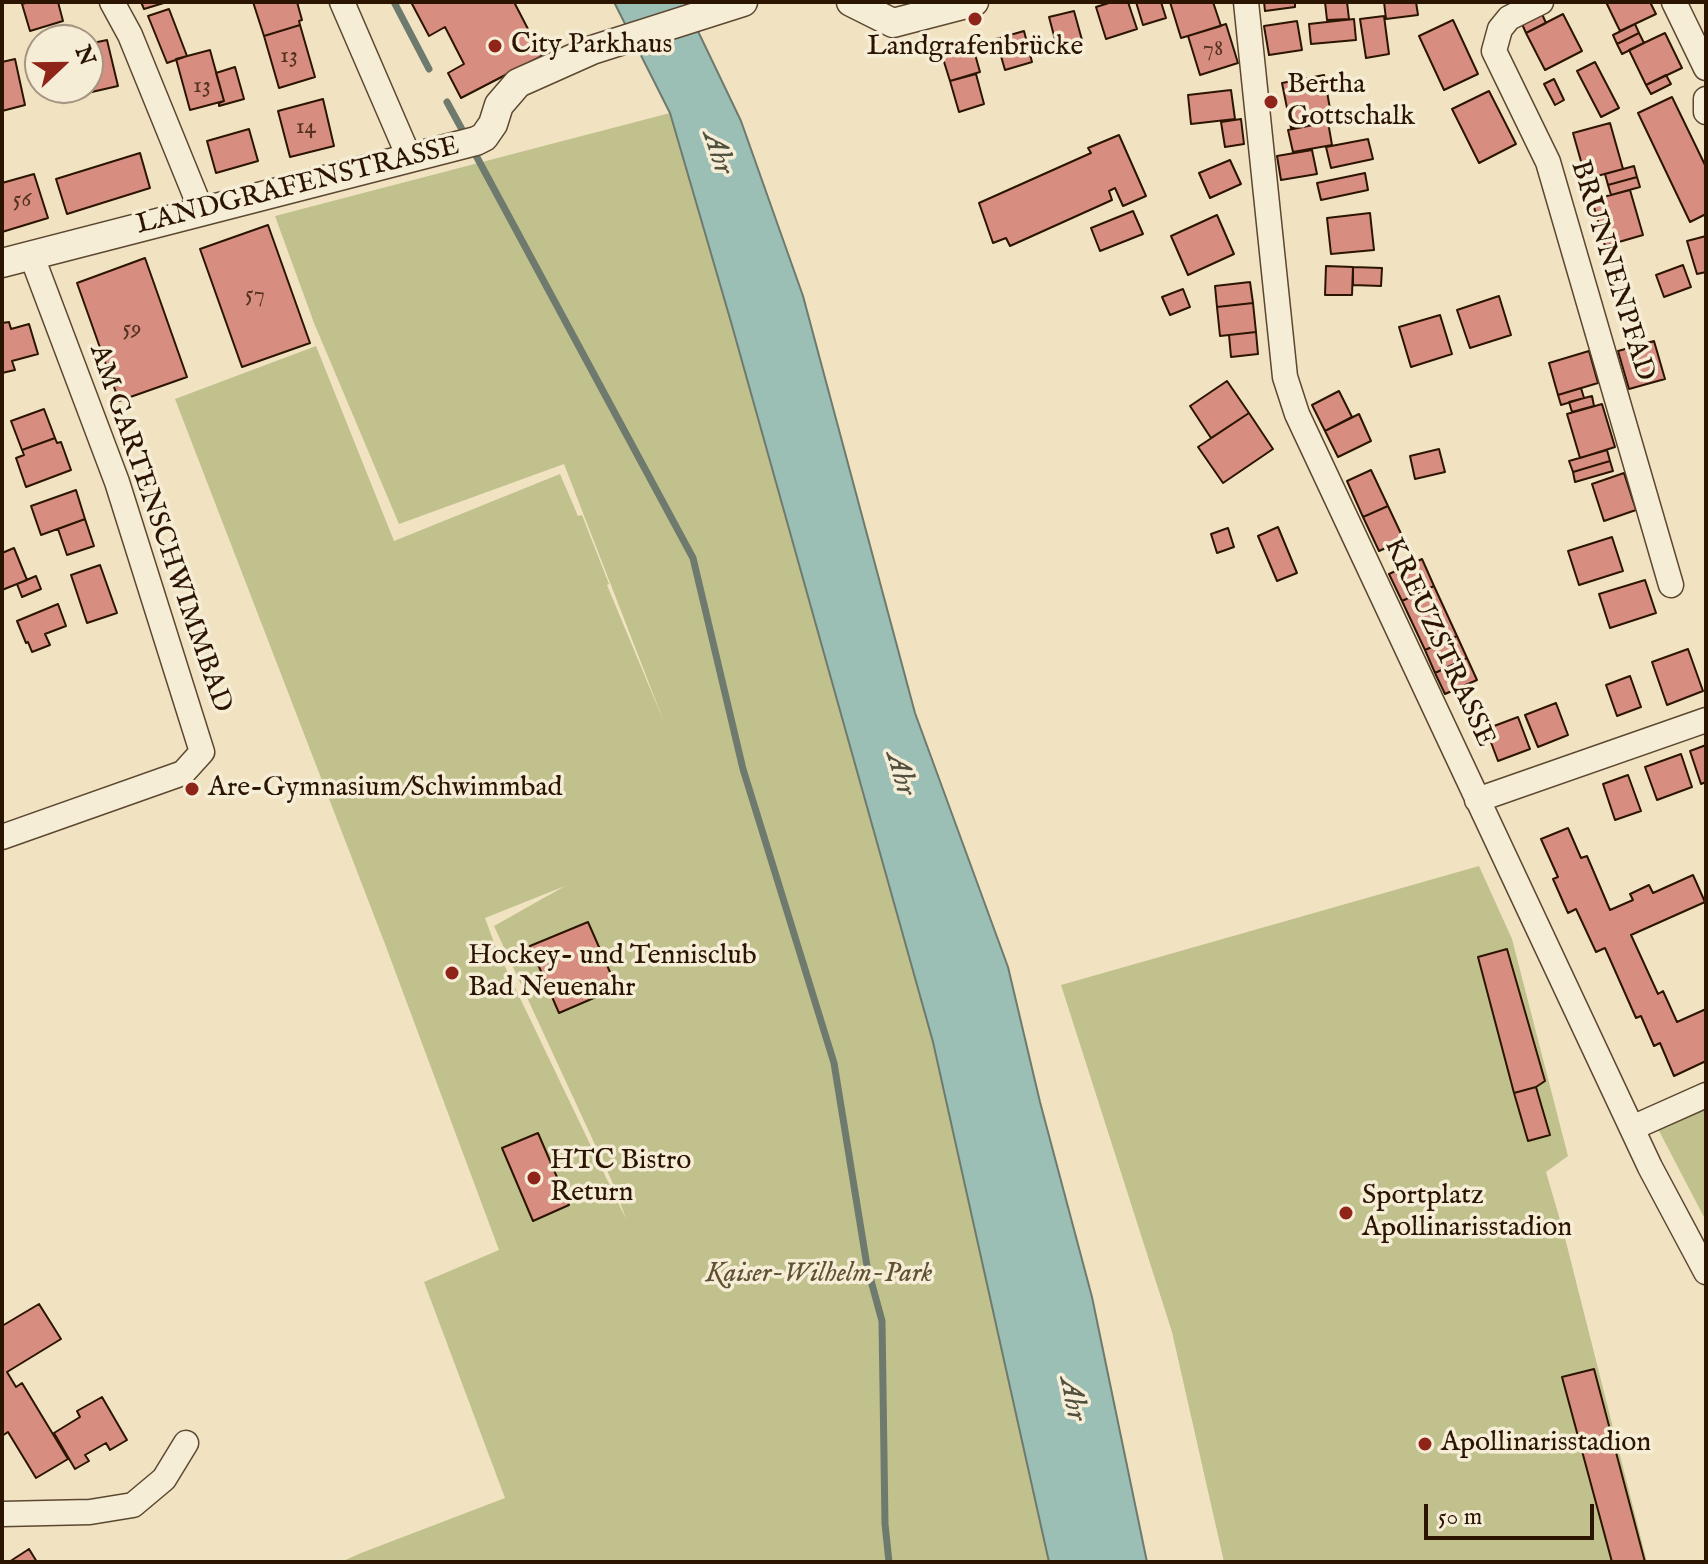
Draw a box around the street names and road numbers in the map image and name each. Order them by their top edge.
street label: LANDGRAFENSTRASSE [133,131,463,243]
street label: BRUNNENPFAD [1561,157,1661,385]
street label: AM GARTENSCHWIMMBAD [80,341,238,717]
street label: KREUZSTRASSE [1375,533,1501,753]

